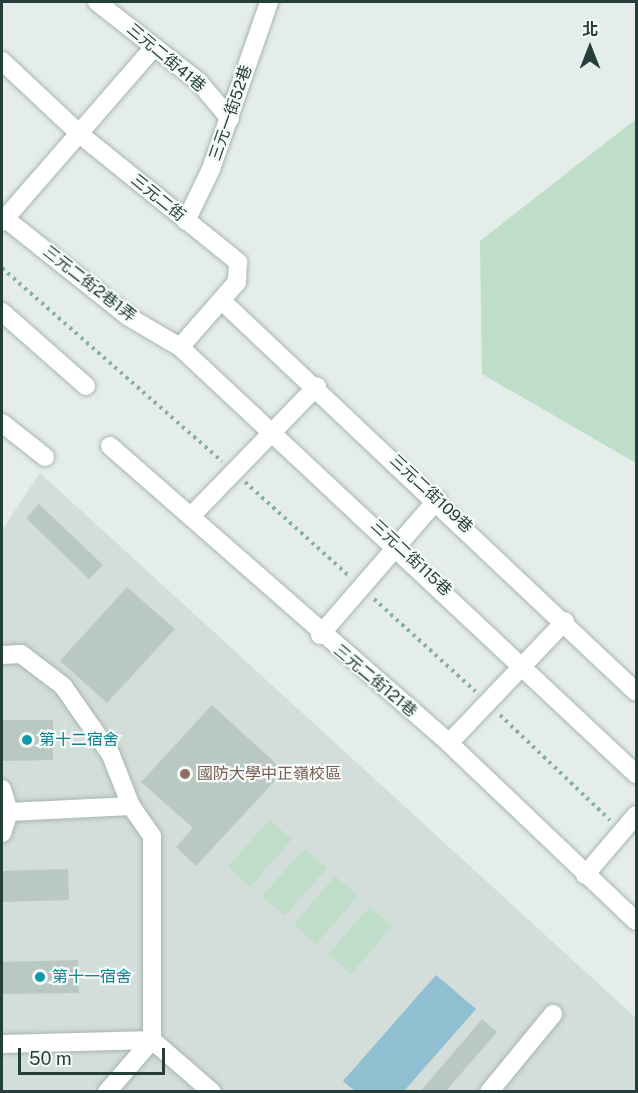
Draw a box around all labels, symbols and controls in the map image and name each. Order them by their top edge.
north arrow [560,18,620,78]
street label: 三元二街41巷 [123,20,209,96]
text: 北 [582,20,598,39]
street label: 三元一街52巷 [206,63,256,163]
street label: 三元二街 [127,170,189,226]
street label: 三元二街2巷1弄 [39,242,139,326]
street label: 三元二街109巷 [386,451,476,537]
street label: 三元二街115巷 [367,516,455,600]
street label: 三元二街121巷 [330,641,420,721]
place label: 第十二宿舍 [39,730,119,750]
marker: 第十二宿舍 [20,733,34,747]
place label: 國防大學中正嶺校區 [197,764,341,784]
marker: 國防大學中正嶺校區 [178,767,192,781]
place label: 第十一宿舍 [52,967,132,987]
marker: 第十一宿舍 [33,970,47,984]
scale bar [21,1036,168,1074]
text: 50 m [29,1048,72,1069]

